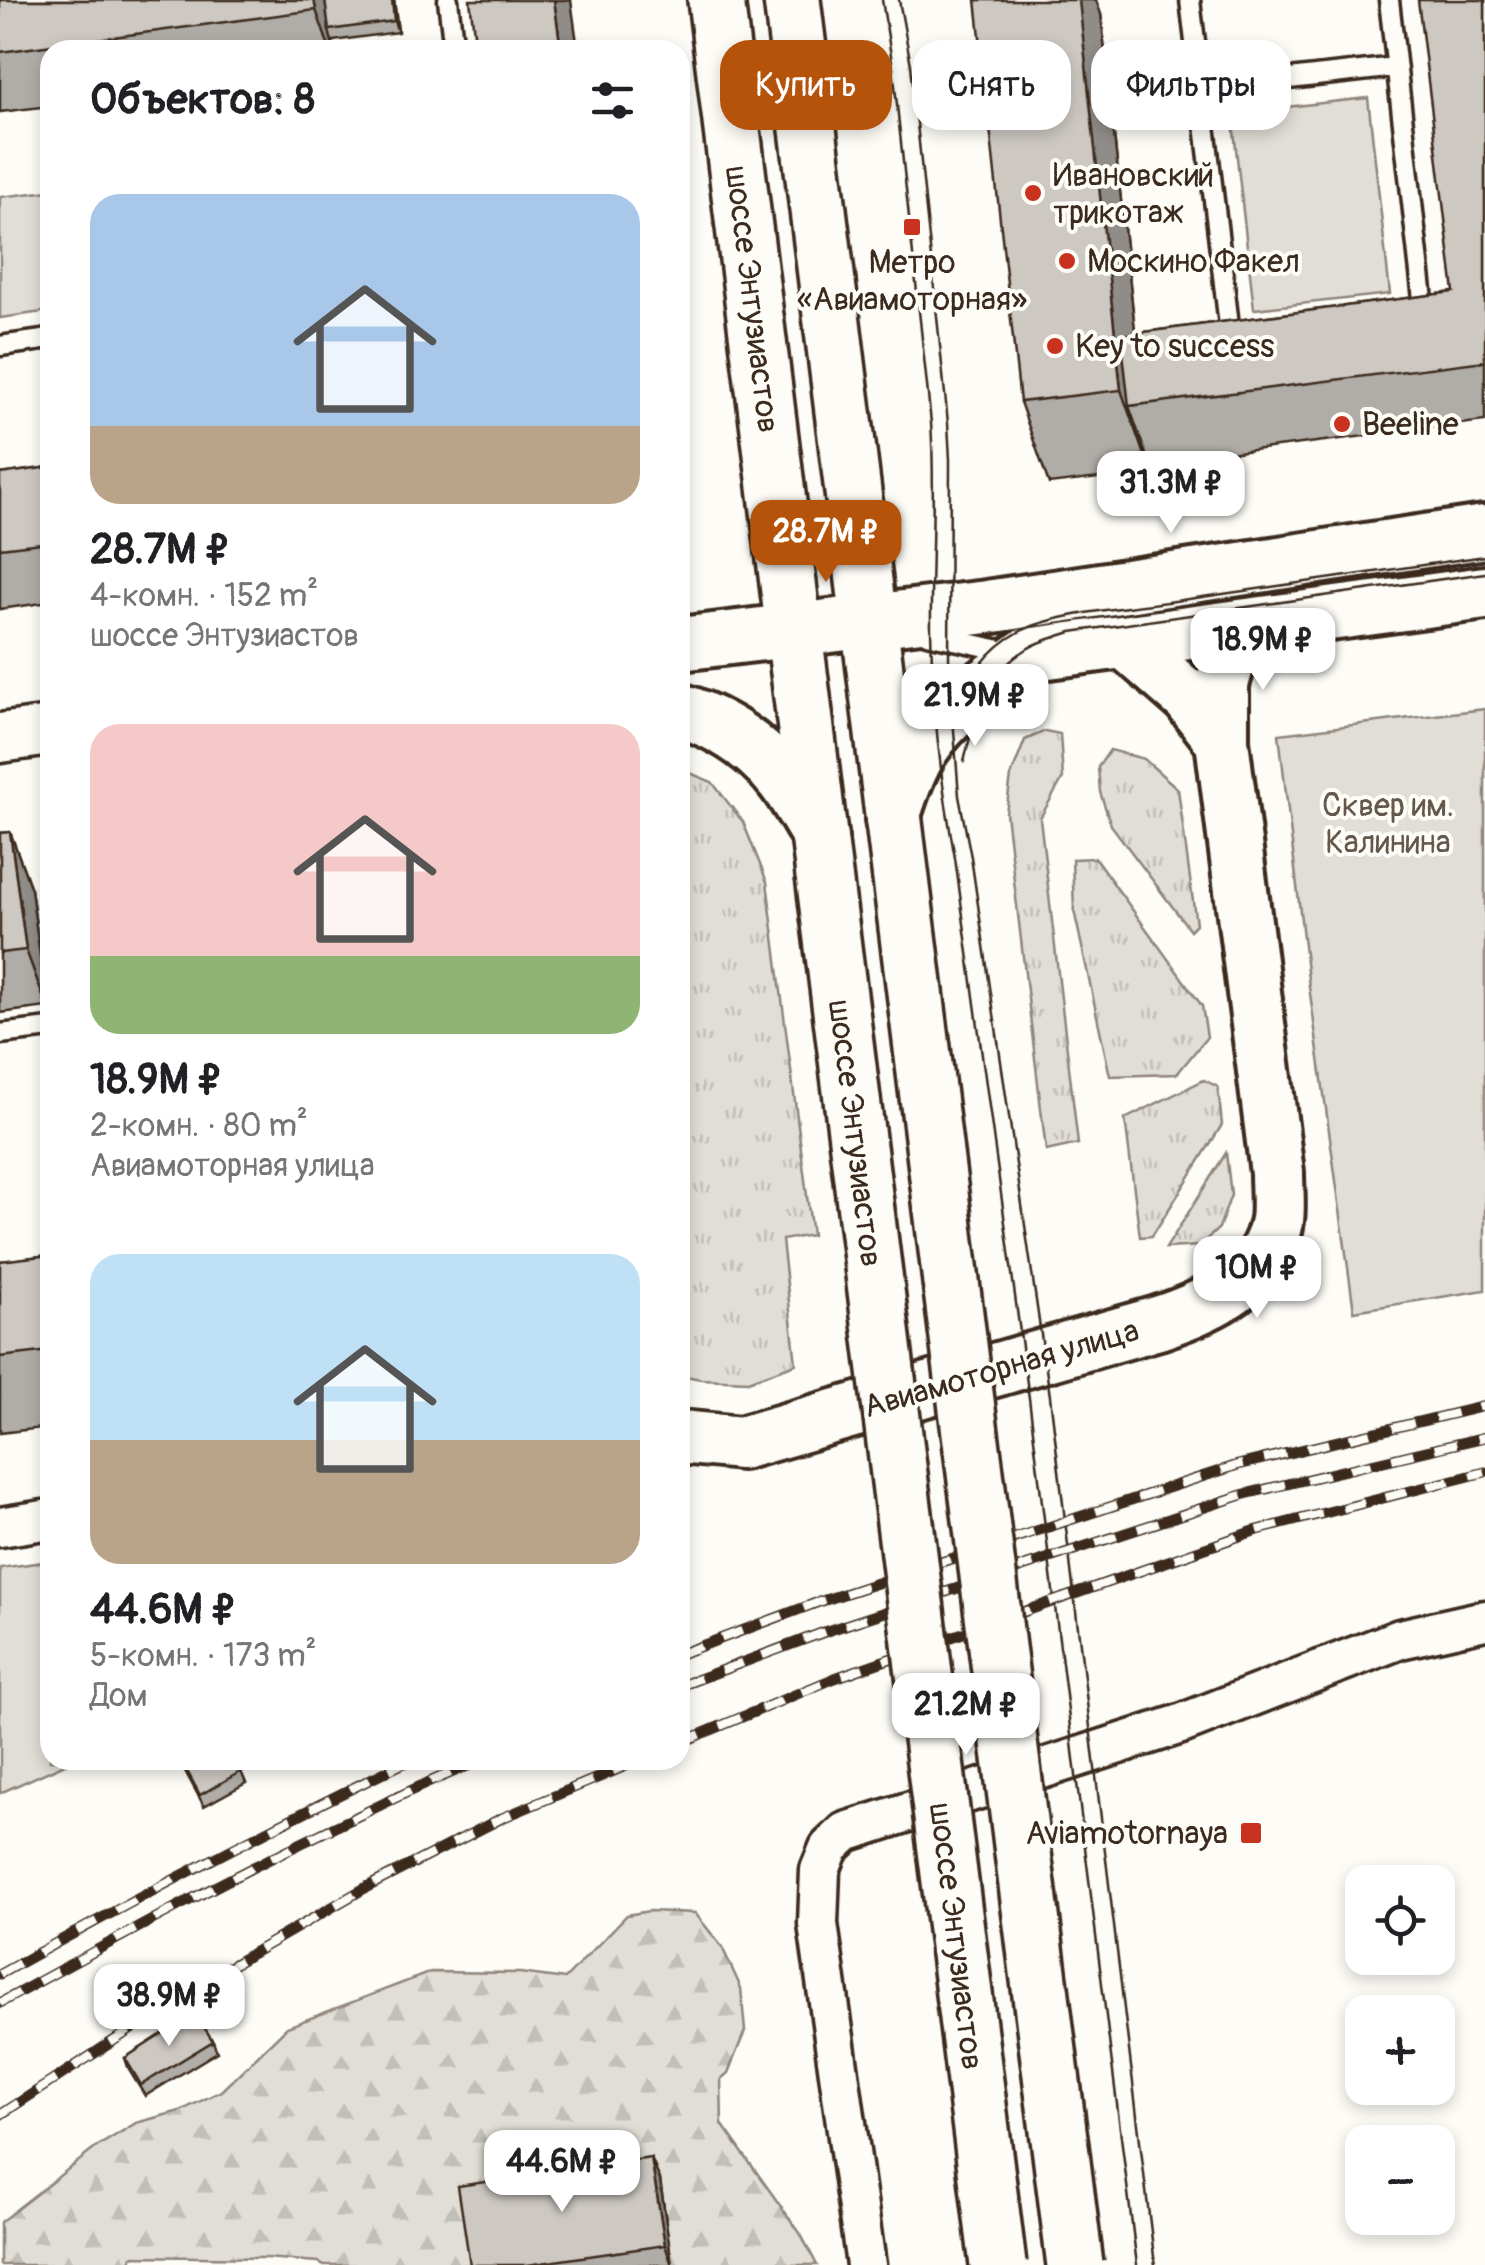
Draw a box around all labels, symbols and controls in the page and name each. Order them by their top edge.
chip: Купить [720,40,892,130]
chip: Снять [912,40,1071,130]
chip: Фильтры [1091,40,1291,130]
icon: filters [585,73,640,128]
text: Объектов: 8 [90,74,315,126]
place label: Ивановский трикотаж [1053,156,1214,233]
street label: шоссе Энтузиастов [716,163,788,435]
marker: Ивановский трикотаж [1022,182,1044,204]
marker: Метро «Авиамоторная» [901,216,923,238]
place label: Москино Факел [1087,242,1300,282]
place label: Метро «Авиамоторная» [797,243,1027,320]
marker: Москино Факел [1056,250,1078,272]
icon: home [275,259,455,439]
place label: Key to success [1075,327,1274,367]
marker: Key to success [1044,335,1066,357]
place label: Beeline [1362,405,1459,445]
marker: Beeline [1331,413,1353,435]
pin: 31.3M ₽ [1079,451,1263,536]
text: 31.3M ₽ [1119,463,1223,503]
pin: 28.7M ₽ [734,500,918,585]
text: 28.7M ₽ [772,512,880,552]
text: 28.7M ₽ [90,524,231,576]
text: 4-комн. · 152 m² [90,576,318,616]
pin: 18.9M ₽ [1171,608,1355,693]
text: шоссе Энтузиастов [90,616,359,656]
text: 18.9M ₽ [1212,620,1314,660]
pin: 21.9M ₽ [883,664,1067,749]
text: 21.9M ₽ [923,676,1027,716]
park label: Сквер им. Калинина [1322,786,1454,863]
icon: home [275,789,455,969]
street label: шоссе Энтузиастов [819,997,891,1269]
text: 18.9M ₽ [90,1054,223,1106]
text: 2-комн. · 80 m² [90,1106,308,1146]
text: Авиамоторная улица [90,1146,375,1186]
pin: 10M ₽ [1187,1236,1327,1321]
text: 10M ₽ [1215,1248,1299,1288]
street label: Авиамоторная улица [859,1310,1144,1427]
icon: home [275,1319,455,1499]
text: 44.6M ₽ [90,1584,237,1636]
text: 5-комн. · 173 m² [90,1636,317,1676]
pin: 21.2M ₽ [874,1673,1058,1758]
text: Дом [90,1676,147,1716]
text: 21.2M ₽ [914,1685,1018,1725]
street label: шоссе Энтузиастов [920,1800,992,2072]
place label: Aviamotornaya [1026,1814,1228,1854]
marker: Aviamotornaya [1238,1820,1264,1846]
map controls [1345,1865,1455,2235]
button: locate [1345,1865,1455,1975]
pin: 38.9M ₽ [77,1964,261,2049]
text: 38.9M ₽ [116,1976,222,2016]
button: + [1345,1995,1455,2105]
button: − [1345,2125,1455,2235]
pin: 44.6M ₽ [470,2130,654,2215]
text: 44.6M ₽ [506,2142,618,2182]

